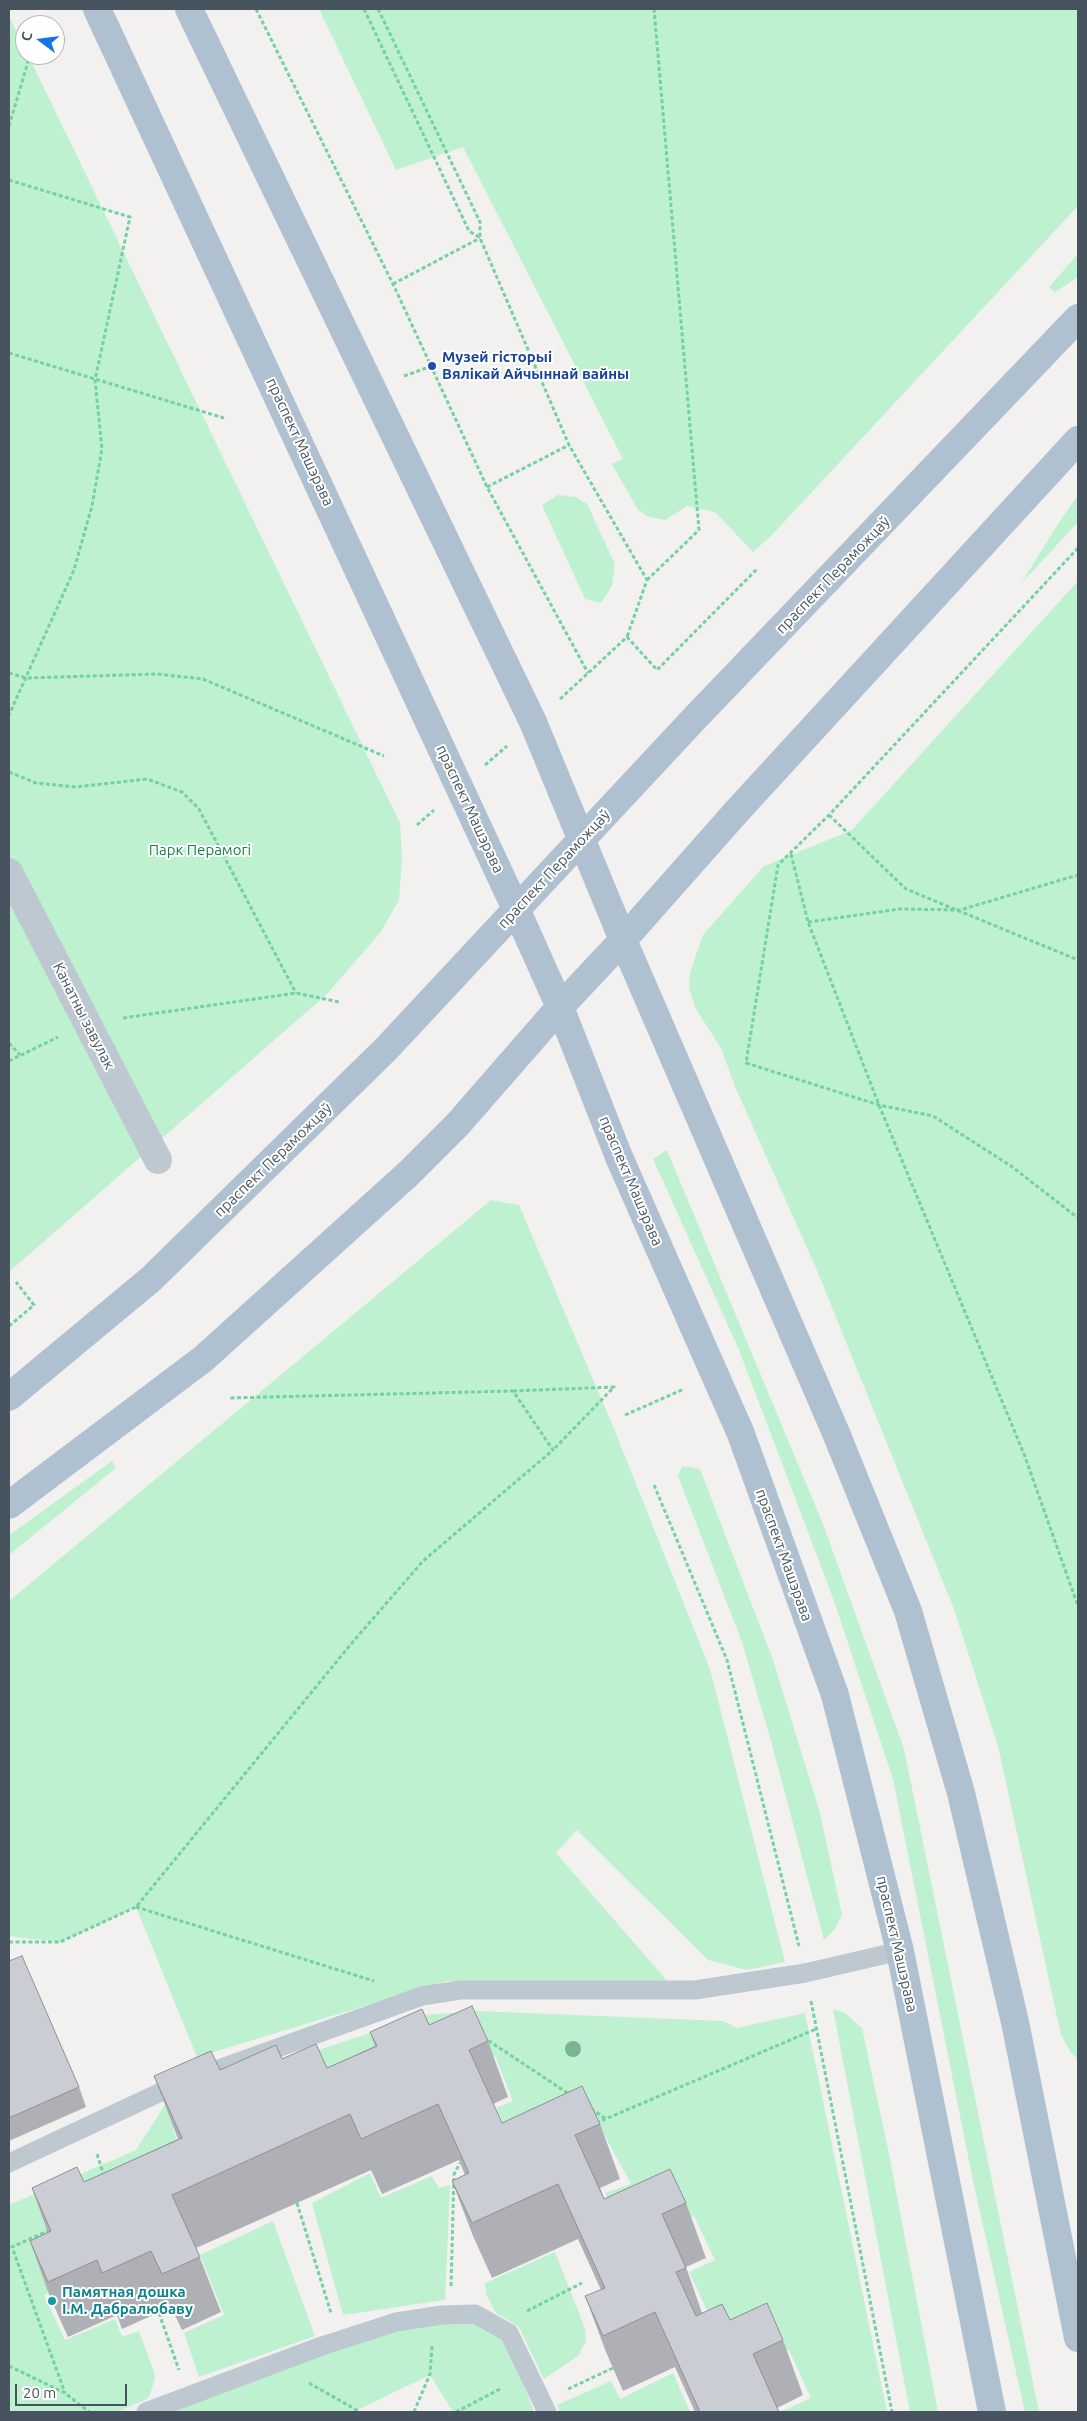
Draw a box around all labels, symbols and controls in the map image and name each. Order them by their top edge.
north arrow [15,15,65,65]
text: С [18,30,35,43]
place label: Музей гісторыі Вялікай Айчыннай вайны [442,348,629,383]
marker: Музей гісторыі Вялікай Айчыннай вайны [426,360,438,372]
street label: праспект Машэрава [262,375,338,509]
street label: праспект Пераможцаў [772,513,894,637]
street label: праспект Машэрава [432,742,508,876]
street label: праспект Пераможцаў [494,806,614,932]
park label: Парк Перамогі [149,841,251,859]
street label: Канатны завулак [49,959,119,1073]
street label: праспект Пераможцаў [211,1099,335,1221]
street label: праспект Машэрава [595,1113,667,1249]
street label: праспект Машэрава [752,1486,816,1624]
street label: праспект Машэрава [873,1874,921,2014]
place label: Памятная дошка І.М. Дабралюбаву [62,2283,193,2318]
marker: Памятная дошка І.М. Дабралюбаву [46,2295,58,2307]
scale bar [18,2374,130,2406]
text: 20 m [23,2384,56,2401]

